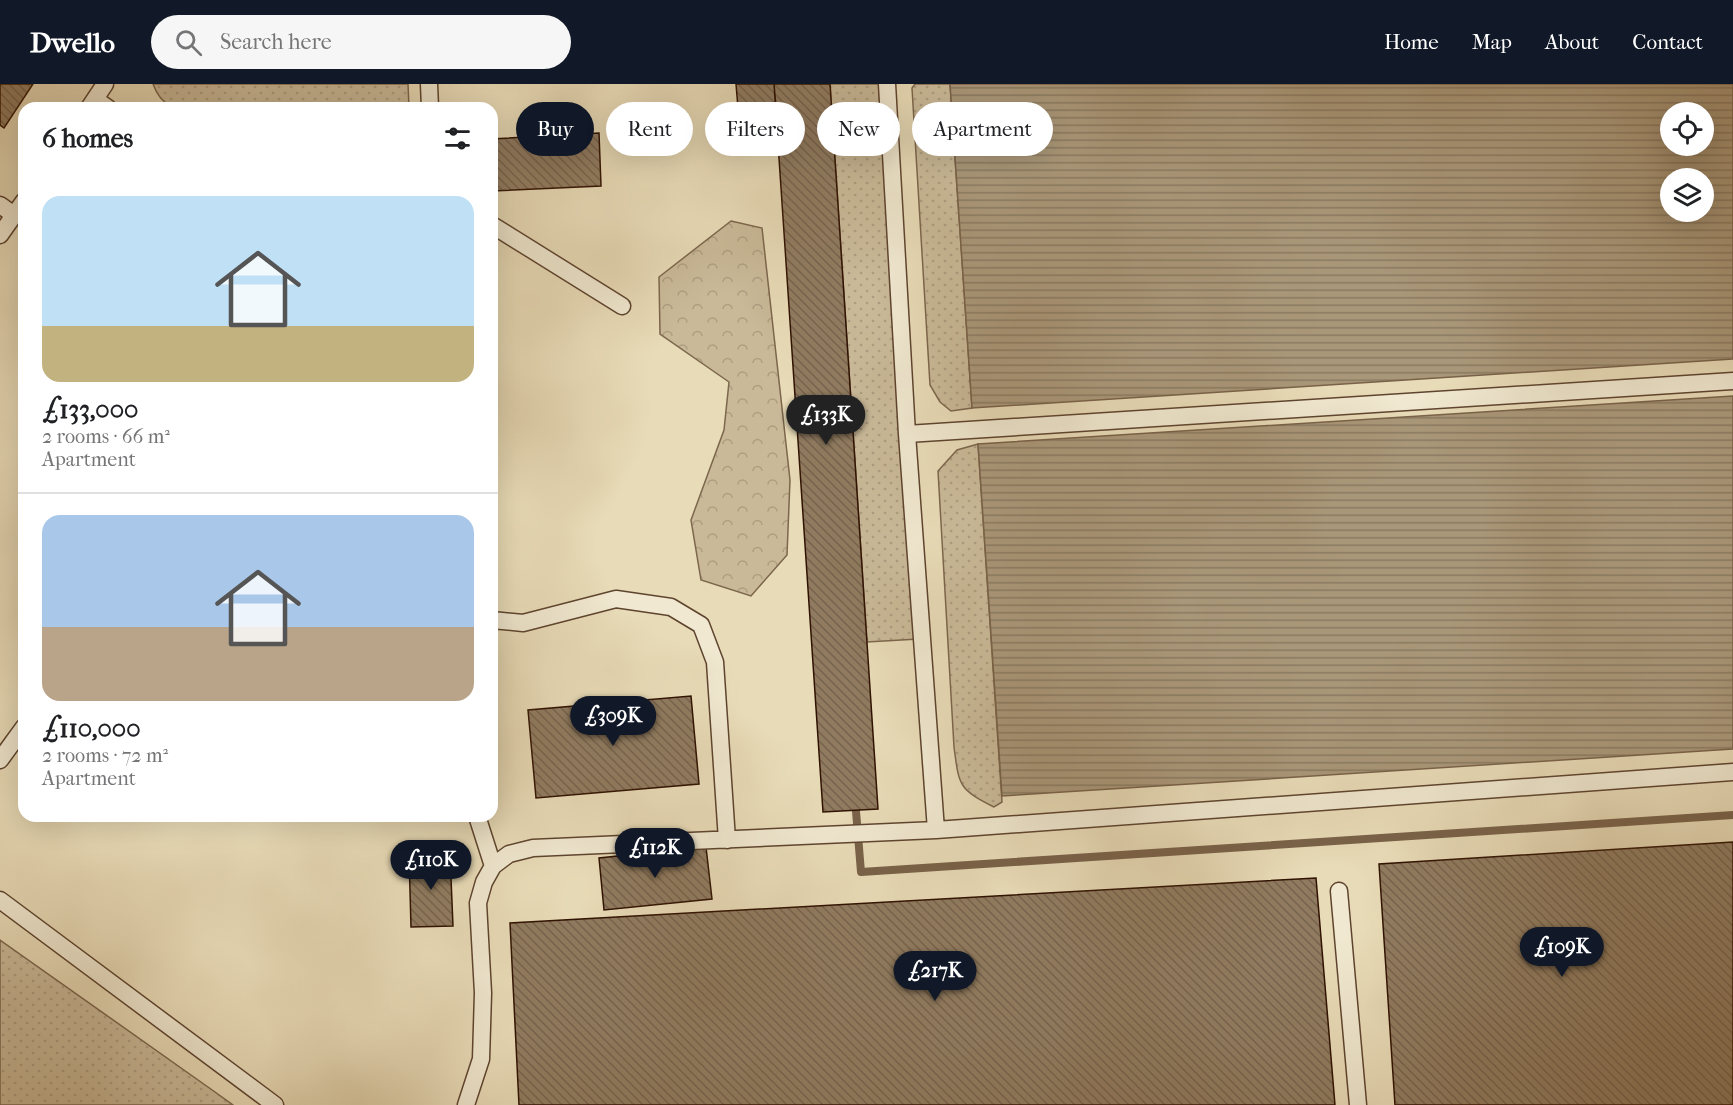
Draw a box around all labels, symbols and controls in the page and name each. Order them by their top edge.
search box [151,15,571,69]
text: Dwello [30,26,115,59]
icon: search [172,26,205,59]
text: Search here [220,29,332,55]
text: Home [1384,30,1439,54]
text: Map [1472,30,1512,54]
text: About [1545,30,1599,54]
text: Contact [1632,30,1703,54]
chip: Buy [516,102,594,156]
chip: Rent [606,102,693,156]
chip: Filters [705,102,805,156]
chip: New [817,102,900,156]
chip: Apartment [912,102,1053,156]
map controls [1660,102,1714,222]
button: locate [1660,102,1714,156]
icon: filters [441,122,474,155]
text: 6 homes [42,123,133,154]
button: layers [1660,168,1714,222]
icon: home [204,235,312,343]
text: £133,000 [42,394,138,425]
pin: £133K [784,395,868,446]
text: £133K [800,403,852,426]
text: 2 rooms · 66 m² [42,425,170,448]
text: Apartment [42,448,136,471]
icon: home [204,554,312,662]
pin: £309K [571,696,655,747]
text: £309K [584,704,642,727]
text: £110,000 [42,713,141,744]
text: 2 rooms · 72 m² [42,744,168,767]
text: Apartment [42,767,136,790]
pin: £112K [613,828,697,879]
text: £112K [629,836,681,859]
pin: £110K [389,840,473,891]
text: £110K [404,848,458,871]
pin: £109K [1520,927,1604,978]
text: £109K [1534,935,1590,958]
pin: £217K [893,951,977,1002]
text: £217K [908,959,962,982]

